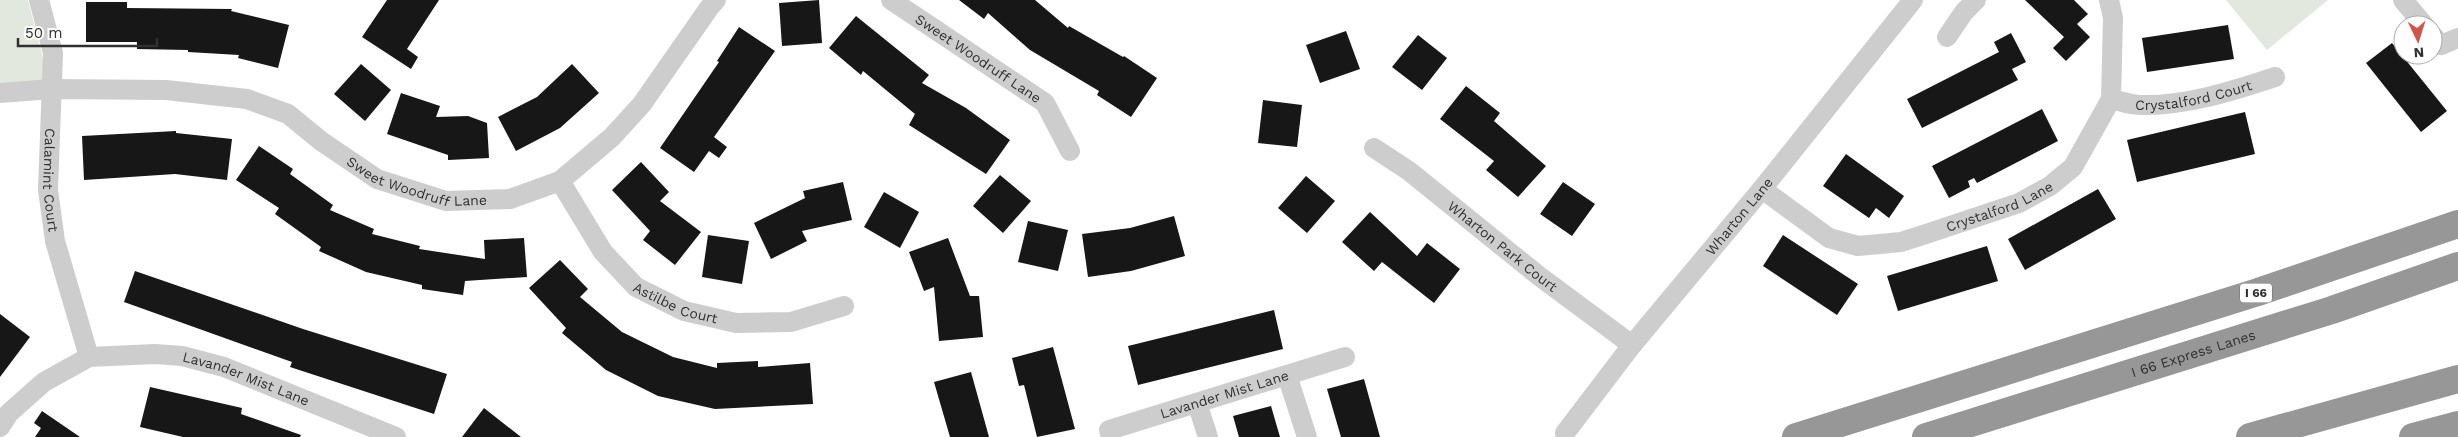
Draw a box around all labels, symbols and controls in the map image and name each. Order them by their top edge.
street label: Sweet Woodruff Lane [912,11,1044,106]
scale bar [18,15,156,47]
north arrow [2393,15,2443,65]
text: 50 m [25,24,62,42]
text: N [2413,45,2425,61]
street label: Crystalford Court [2135,77,2254,113]
street label: Calamint Court [40,128,62,233]
street label: Sweet Woodruff Lane [344,153,487,210]
street label: Wharton Lane [1702,174,1776,258]
street label: Crystalford Lane [1944,178,2056,235]
street label: Wharton Park Court [1445,198,1561,295]
street label: Astilbe Court [631,279,719,327]
road number: I 66 [2240,284,2272,302]
street label: I 66 Express Lanes [2129,326,2257,380]
street label: Lavander Mist Lane [181,349,312,409]
street label: Lavander Mist Lane [1158,367,1291,422]

